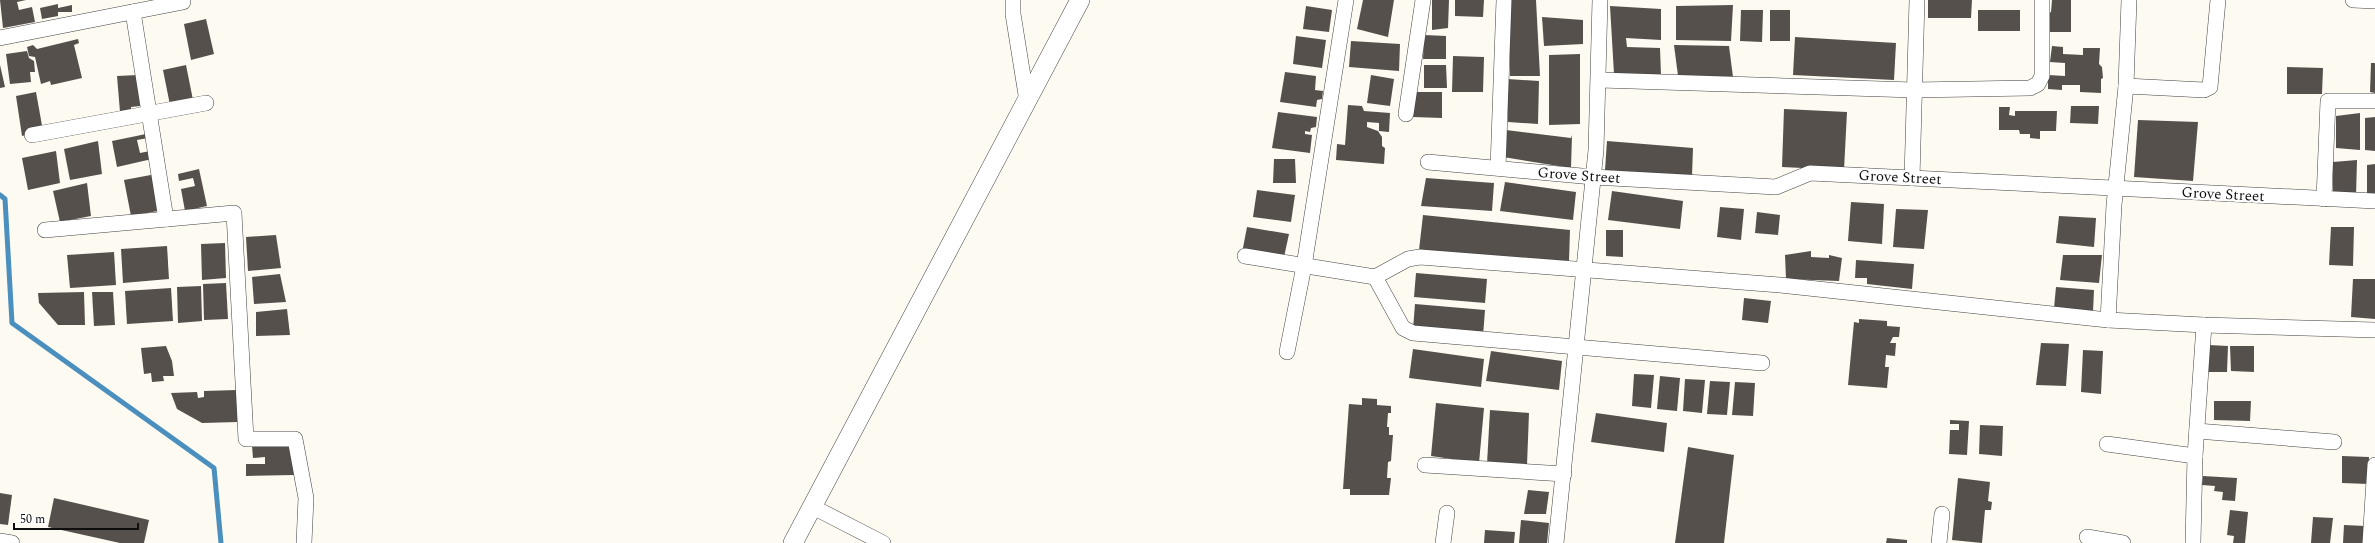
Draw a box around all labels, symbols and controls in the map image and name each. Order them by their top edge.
street label: Grove Street [1537,161,1621,190]
street label: Grove Street [1858,164,1942,191]
street label: Grove Street [2181,181,2265,208]
scale bar [14,505,138,531]
text: 50 m [20,510,45,529]

